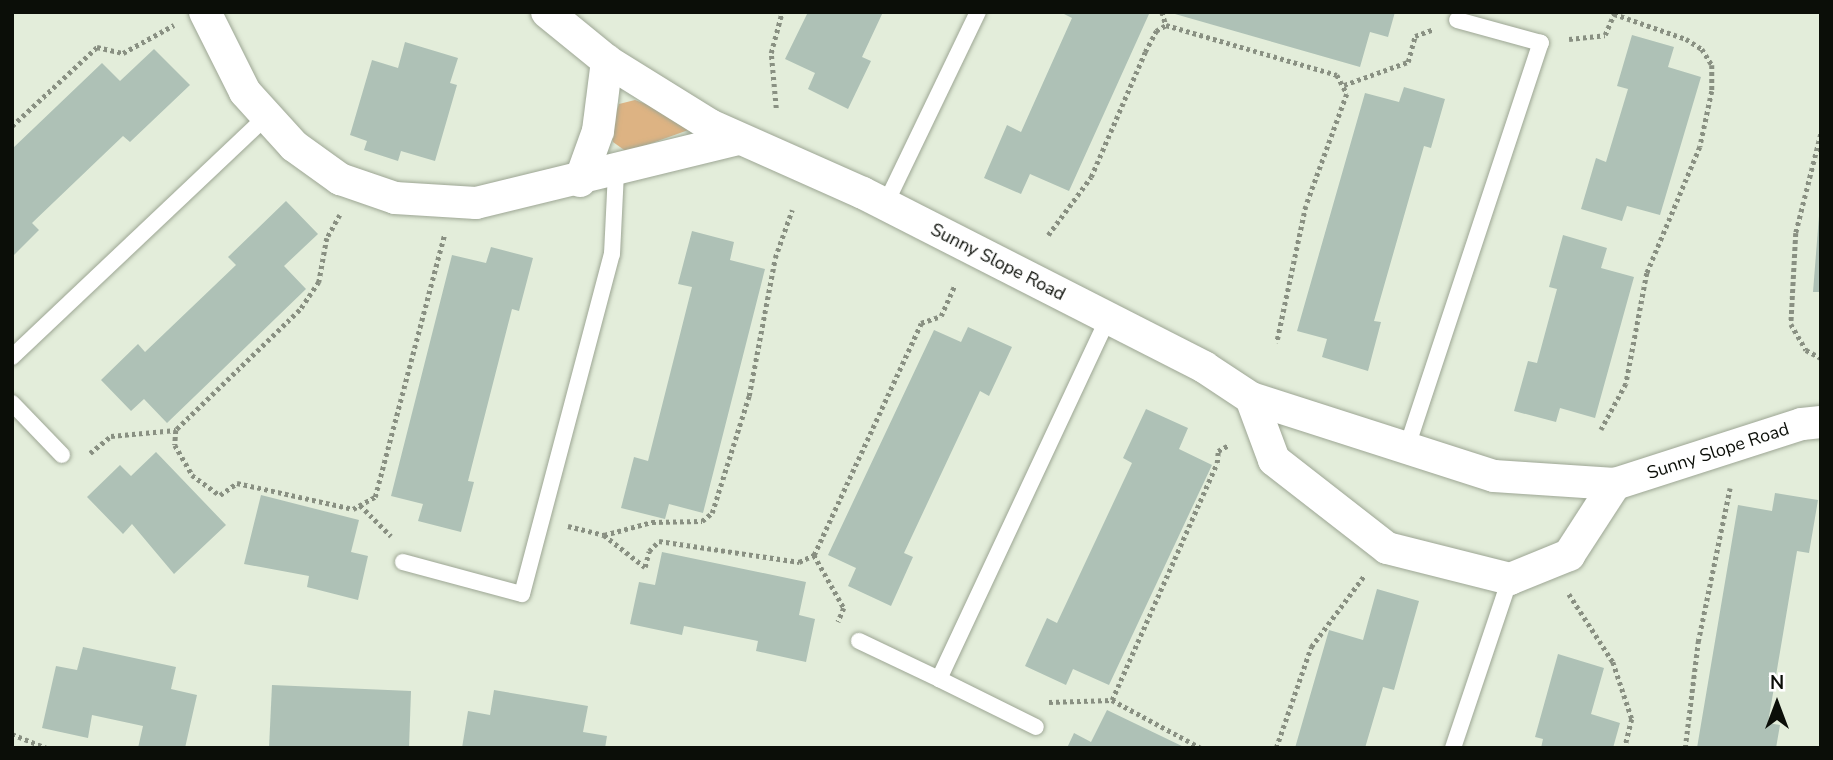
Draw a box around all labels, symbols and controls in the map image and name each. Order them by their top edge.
street label: Sunny Slope Road [927,219,1069,305]
street label: Sunny Slope Road [1644,418,1792,484]
north arrow [1742,669,1812,739]
text: N [1770,670,1784,696]

